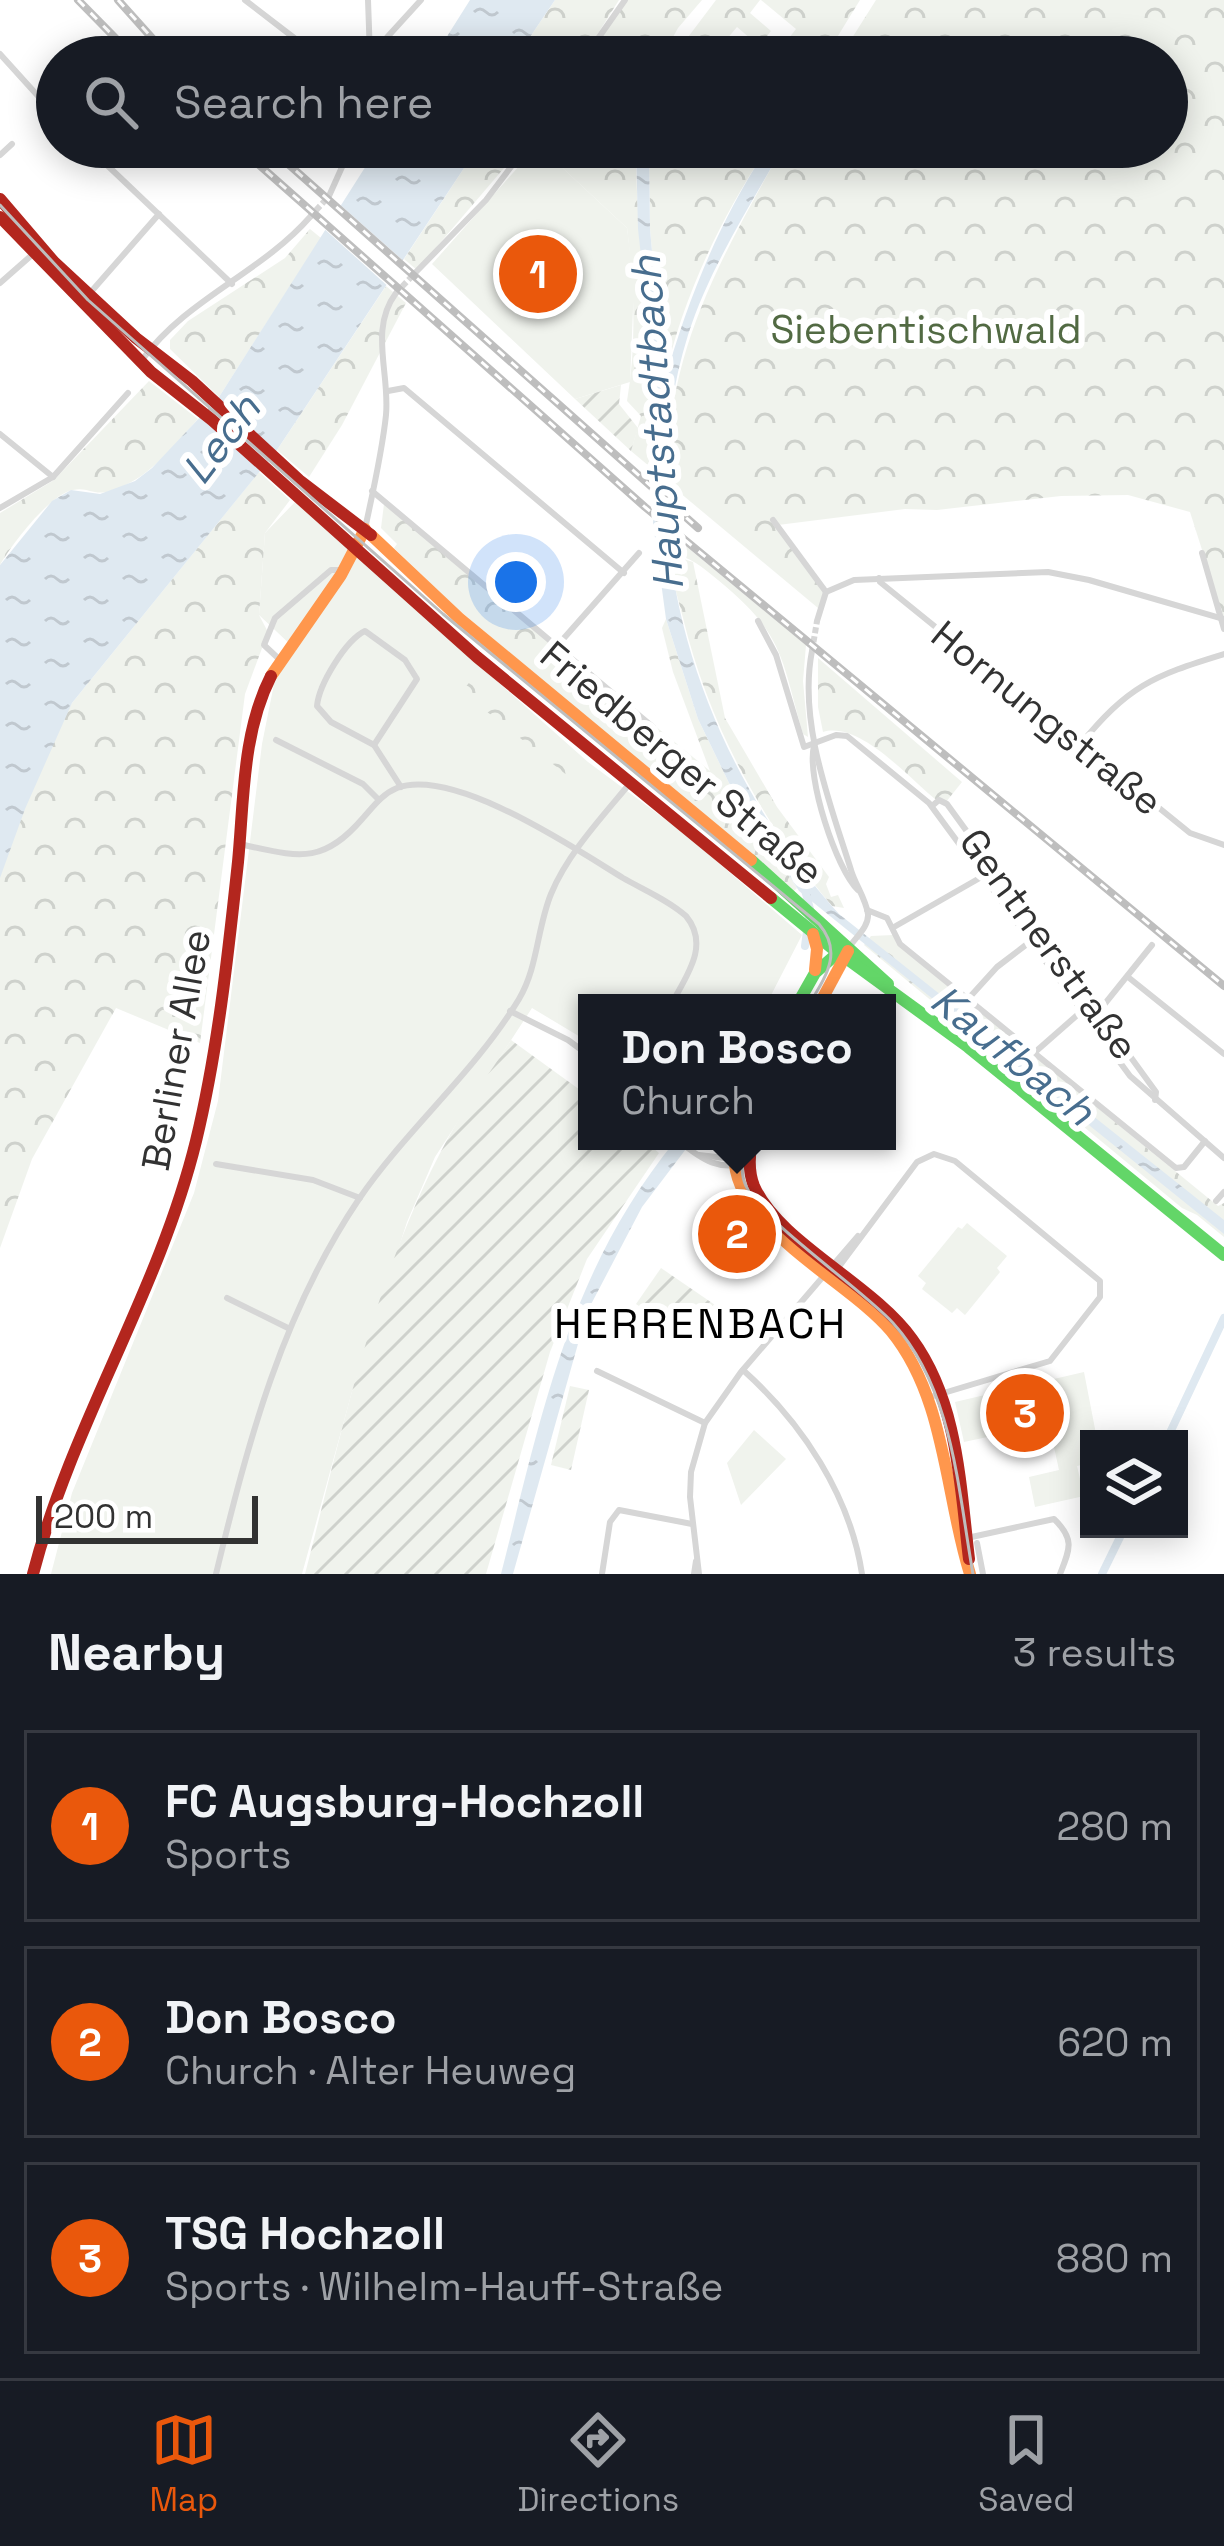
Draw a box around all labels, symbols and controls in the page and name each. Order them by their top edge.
search box [36,36,1188,168]
icon: search [78,69,144,135]
text: Search here [174,74,433,131]
pin: 1 [499,229,577,319]
water label: Hauptstadtbach [619,253,695,592]
park label: Siebentischwald [770,305,1082,354]
water label: Lech [170,383,273,494]
your location [486,552,546,612]
street label: Hornungstraße [922,610,1172,826]
street label: Friedberger Straße [530,630,834,896]
street label: Gentnerstraße [949,819,1149,1069]
street label: Berliner Allee [131,926,221,1174]
water label: Kaufbach [921,973,1106,1138]
popup [578,994,896,1150]
text: Don Bosco [621,1019,853,1076]
text: Church [621,1076,755,1125]
pin: 2 [698,1189,776,1279]
district label: HERRENBACH [554,1297,848,1350]
pin: 3 [986,1368,1064,1458]
map controls [1080,1430,1188,1538]
button: layers [1080,1430,1188,1538]
scale bar [36,1490,258,1543]
text: 200 m [54,1496,153,1538]
text: Nearby [48,1620,225,1685]
text: 3 results [1013,1628,1176,1677]
text: FC Augsburg-Hochzoll [165,1773,644,1830]
text: 1 [81,1802,99,1851]
text: 280 m [1057,1802,1173,1851]
text: Sports [165,1830,291,1879]
text: Don Bosco [165,1989,397,2046]
text: 2 [78,2018,102,2067]
text: 620 m [1057,2018,1173,2067]
text: Church · Alter Heuweg [165,2046,576,2095]
text: TSG Hochzoll [165,2205,445,2262]
text: 3 [78,2234,102,2283]
text: 880 m [1056,2234,1173,2283]
text: Sports · Wilhelm-Hauff-Straße [165,2262,723,2311]
tab: Map [150,2407,218,2521]
tab: Directions [517,2407,679,2521]
tab: Saved [978,2407,1074,2521]

